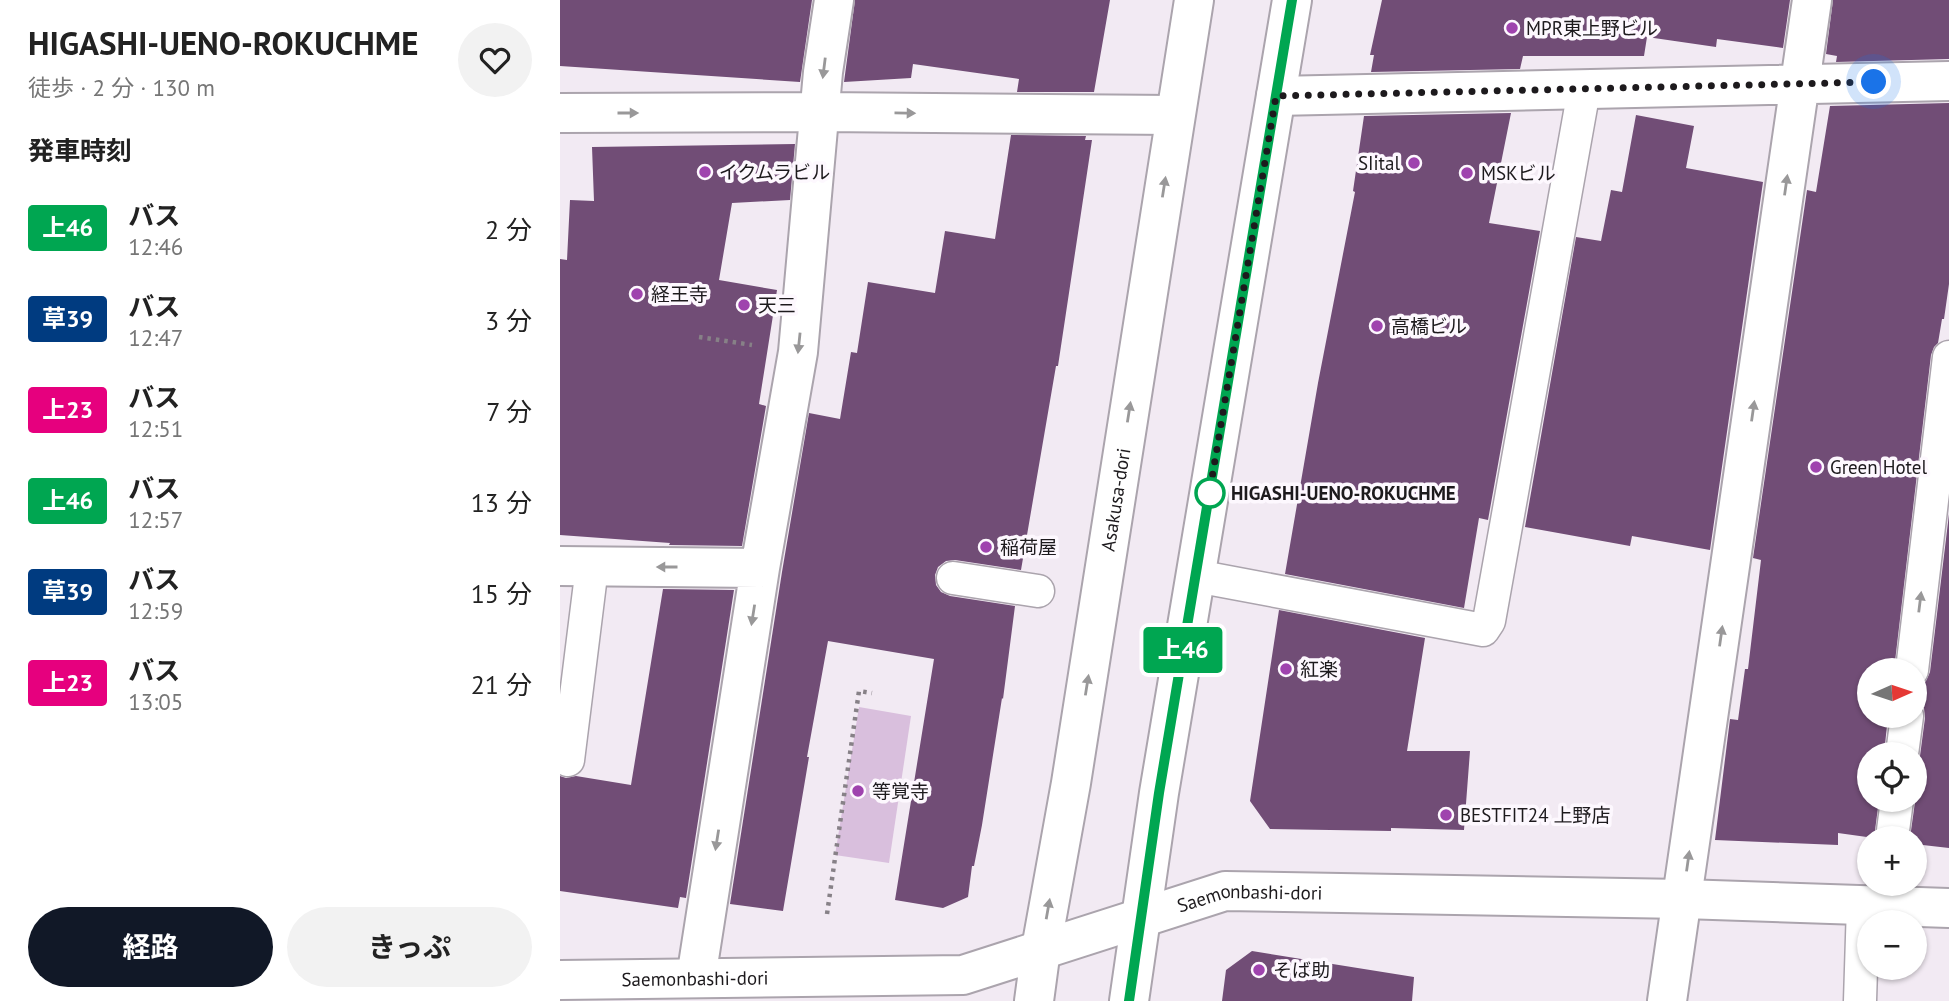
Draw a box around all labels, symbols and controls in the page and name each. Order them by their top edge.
place label: MPR東上野ビル [1526,16,1658,40]
marker: MPR東上野ビル [1504,20,1520,36]
text: HIGASHI-UENO-ROKUCHME [28,21,418,64]
button: heart [458,23,532,97]
one-way arrow [819,57,830,79]
your location [1856,64,1891,99]
text: 徒歩 · 2 分 · 130 m [28,73,215,102]
one-way arrow [617,107,639,119]
one-way arrow [894,107,916,118]
text: 発車時刻 [28,134,132,167]
place label: SIital [1358,151,1400,175]
marker: SIital [1406,155,1422,171]
place label: イクムラビル [719,160,830,184]
place label: MSKビル [1481,161,1556,185]
marker: イクムラビル [697,164,713,180]
marker: MSKビル [1459,165,1475,181]
one-way arrow [1781,174,1792,196]
one-way arrow [1159,176,1170,198]
text: バス [128,199,180,232]
text: 上46 [42,212,93,243]
text: 2 分 [485,213,532,246]
text: 12:46 [128,232,183,261]
place label: 経王寺 [651,282,708,306]
marker: 経王寺 [629,286,645,302]
text: バス [128,290,180,323]
place label: 天三 [758,293,796,317]
marker: 天三 [736,297,752,313]
text: 草39 [42,303,93,334]
text: 3 分 [485,304,532,337]
place label: 高橋ビル [1391,314,1467,338]
marker: 高橋ビル [1369,318,1385,334]
text: 12:47 [128,323,183,352]
one-way arrow [793,332,804,354]
text: バス [128,381,180,414]
text: 上23 [42,394,93,425]
text: 7 分 [486,395,532,428]
one-way arrow [1748,400,1759,422]
one-way arrow [1124,401,1135,423]
text: 12:51 [128,414,183,443]
street label: Asakusa-dori [1096,446,1135,553]
place label: Green Hotel [1830,455,1927,479]
marker: Green Hotel [1808,459,1824,475]
text: バス [128,472,180,505]
marker: HIGASHI-UENO-ROKUCHME [1195,478,1225,508]
place label: HIGASHI-UENO-ROKUCHME [1231,481,1456,505]
text: 上46 [42,485,93,516]
text: 13 分 [471,486,532,519]
text: 12:57 [128,505,183,534]
place label: 稲荷屋 [1000,535,1057,559]
marker: 稲荷屋 [978,539,994,555]
one-way arrow [656,561,678,573]
text: バス [128,563,180,596]
text: 草39 [42,576,93,607]
text: 15 分 [471,577,532,610]
one-way arrow [1915,591,1926,613]
text: 12:59 [128,596,183,625]
one-way arrow [747,604,758,626]
one-way arrow [1716,625,1727,647]
line badge: 上46 [1143,627,1223,673]
text: 上46 [1157,634,1209,665]
text: バス [128,654,180,687]
place label: 紅楽 [1300,657,1338,681]
north arrow [1857,658,1927,728]
map controls [1857,658,1927,980]
marker: 紅楽 [1278,661,1294,677]
text: 上23 [42,667,93,698]
text: 21 分 [471,668,532,701]
one-way arrow [1081,674,1092,696]
text: 13:05 [128,687,183,716]
button: locate [1857,742,1927,812]
place label: 等覚寺 [872,779,929,803]
marker: 等覚寺 [850,783,866,799]
place label: BESTFIT24 上野店 [1460,803,1611,827]
marker: BESTFIT24 上野店 [1438,807,1454,823]
button: + [1857,826,1927,896]
one-way arrow [711,829,722,851]
one-way arrow [1683,850,1694,872]
street label: Saemonbashi-dori [1174,878,1323,918]
one-way arrow [1043,898,1054,920]
button: 経路 [28,907,273,987]
button: きっぷ [287,907,532,987]
button: − [1857,910,1927,980]
place label: そば助 [1273,958,1330,982]
marker: そば助 [1251,962,1267,978]
street label: Saemonbashi-dori [621,965,769,991]

